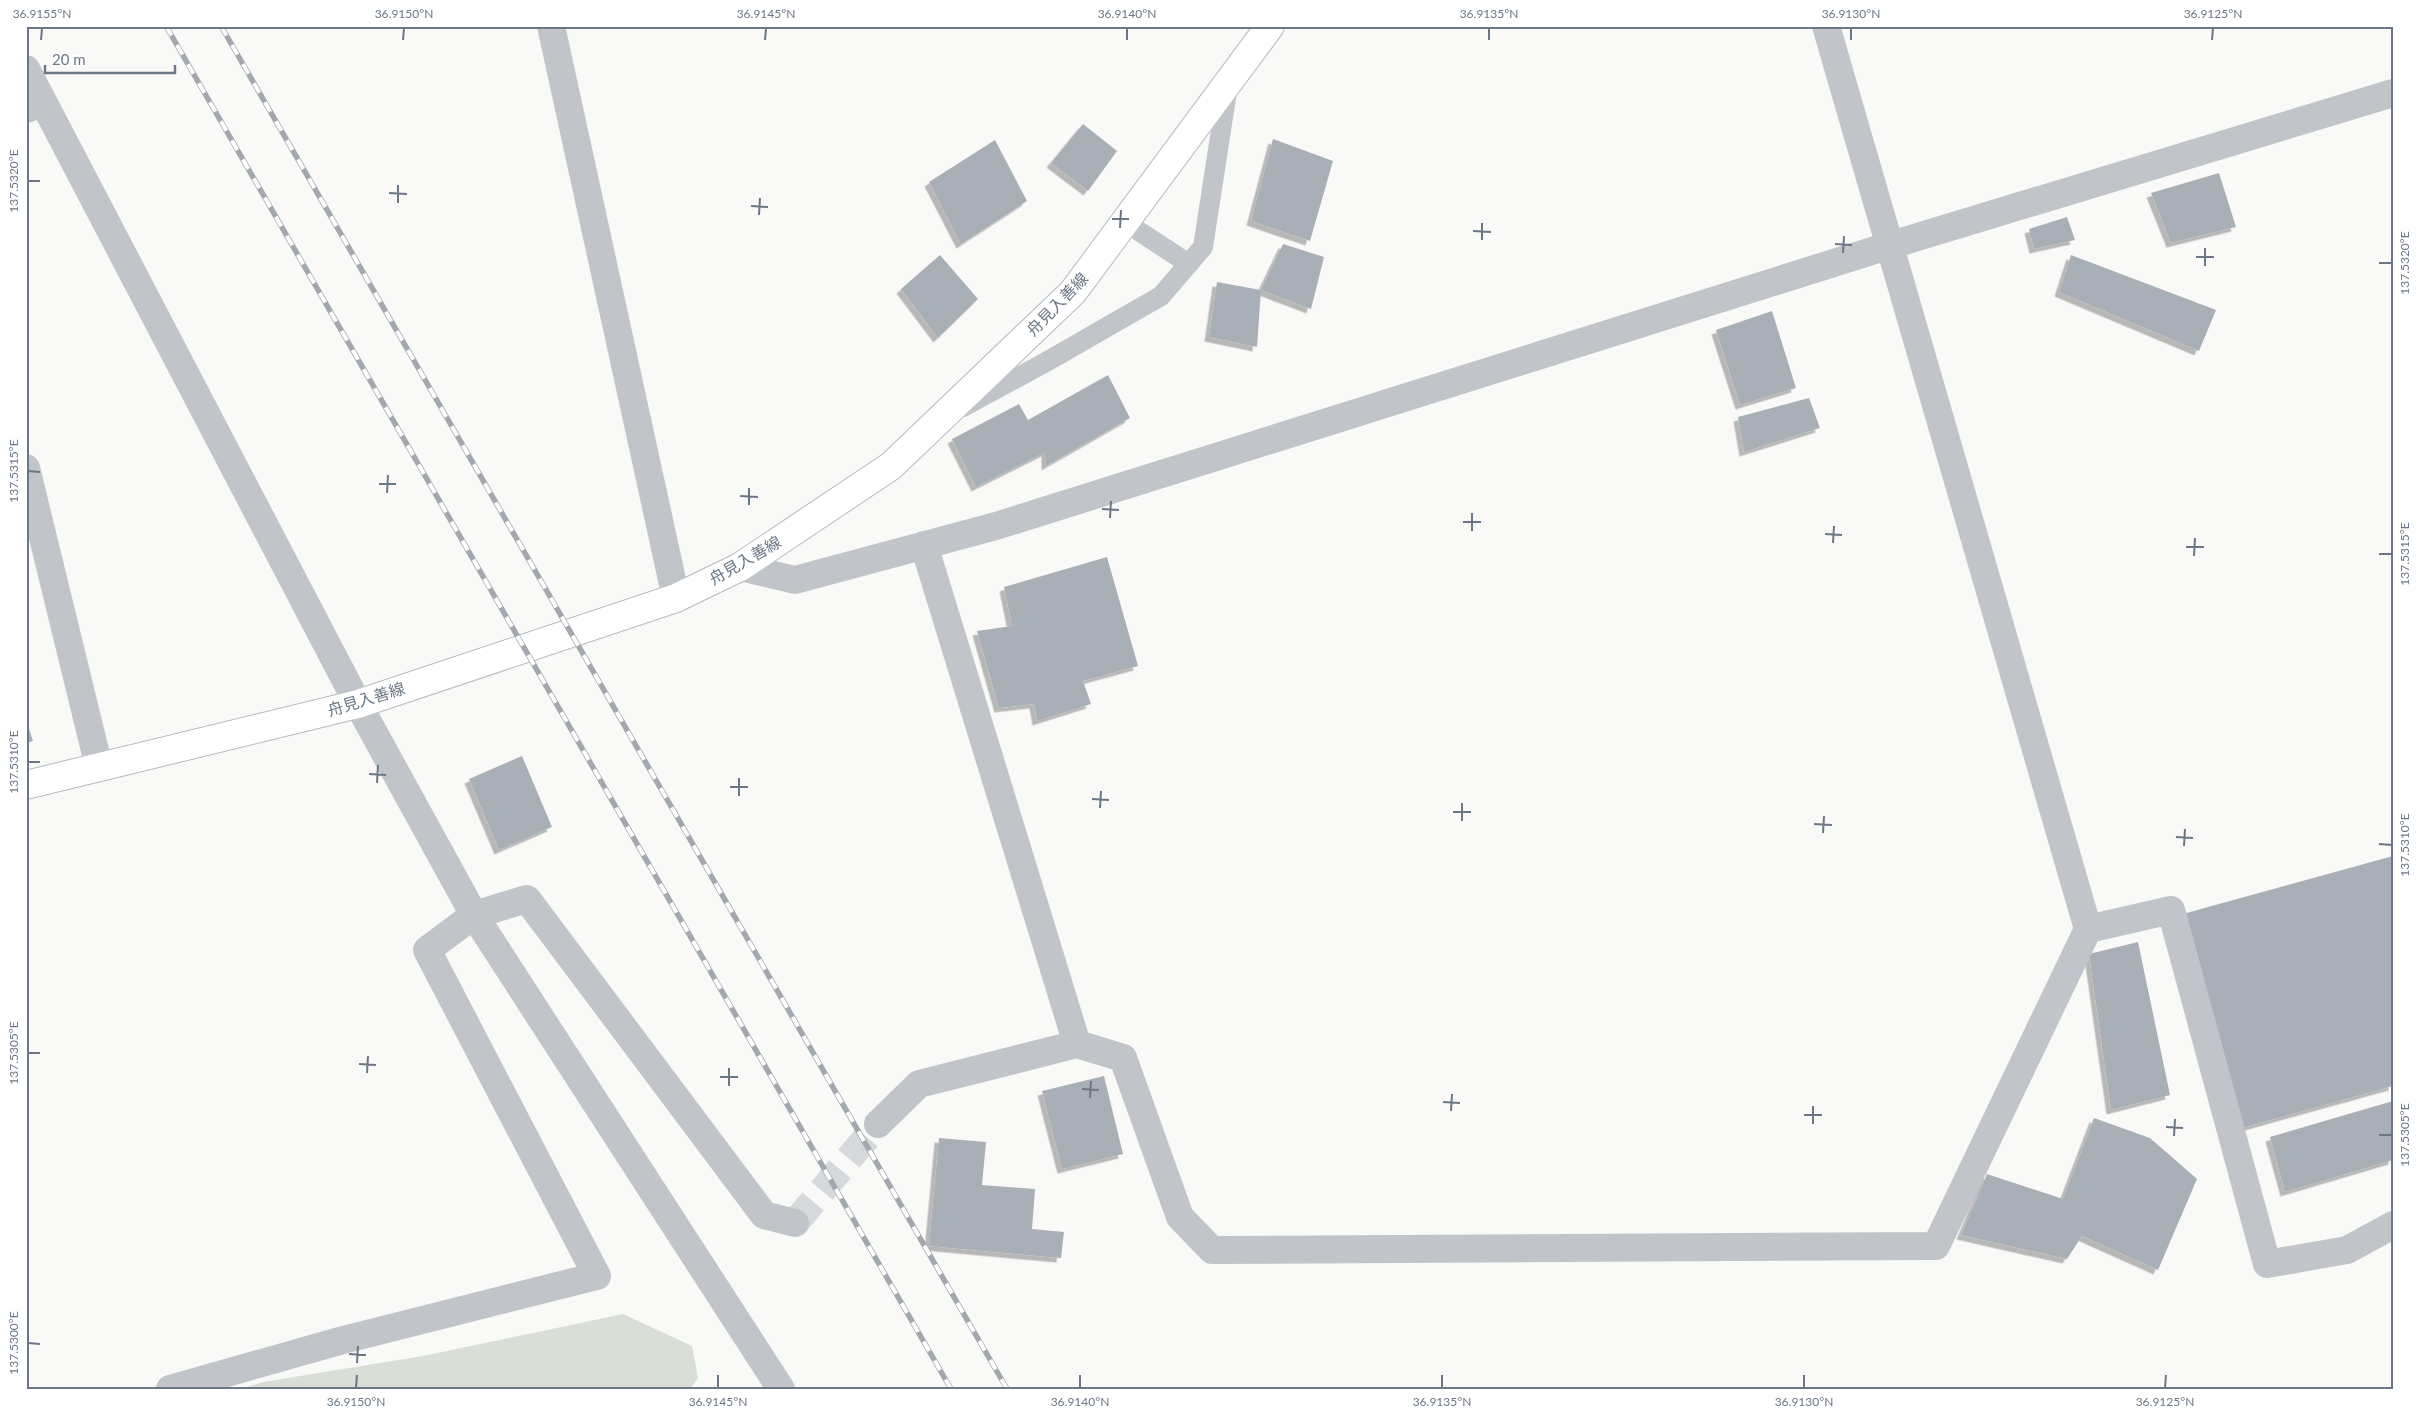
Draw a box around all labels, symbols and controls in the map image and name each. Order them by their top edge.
text: 36.9155°N [13,6,71,21]
text: 36.9150°N [375,6,433,21]
text: 36.9145°N [737,6,795,21]
text: 36.9140°N [1098,6,1156,21]
text: 36.9135°N [1460,6,1518,21]
text: 36.9130°N [1822,6,1880,21]
text: 36.9125°N [2184,6,2242,21]
scale bar [45,42,175,74]
text: 20 m [52,50,86,68]
text: 137.5320°E [6,149,21,213]
text: 137.5320°E [2397,231,2412,295]
street label: 舟見入善線 [1022,268,1091,339]
text: 137.5315°E [6,439,21,503]
text: 137.5315°E [2397,522,2412,586]
street label: 舟見入善線 [705,531,784,588]
street label: 舟見入善線 [325,678,407,719]
text: 137.5310°E [6,730,21,794]
text: 137.5310°E [2397,813,2412,877]
text: 137.5305°E [6,1021,21,1085]
text: 137.5305°E [2397,1103,2412,1167]
text: 137.5300°E [6,1311,21,1375]
text: 36.9150°N [327,1394,385,1409]
text: 36.9145°N [689,1394,747,1409]
text: 36.9140°N [1051,1394,1109,1409]
text: 36.9135°N [1413,1394,1471,1409]
text: 36.9130°N [1775,1394,1833,1409]
text: 36.9125°N [2136,1394,2194,1409]

